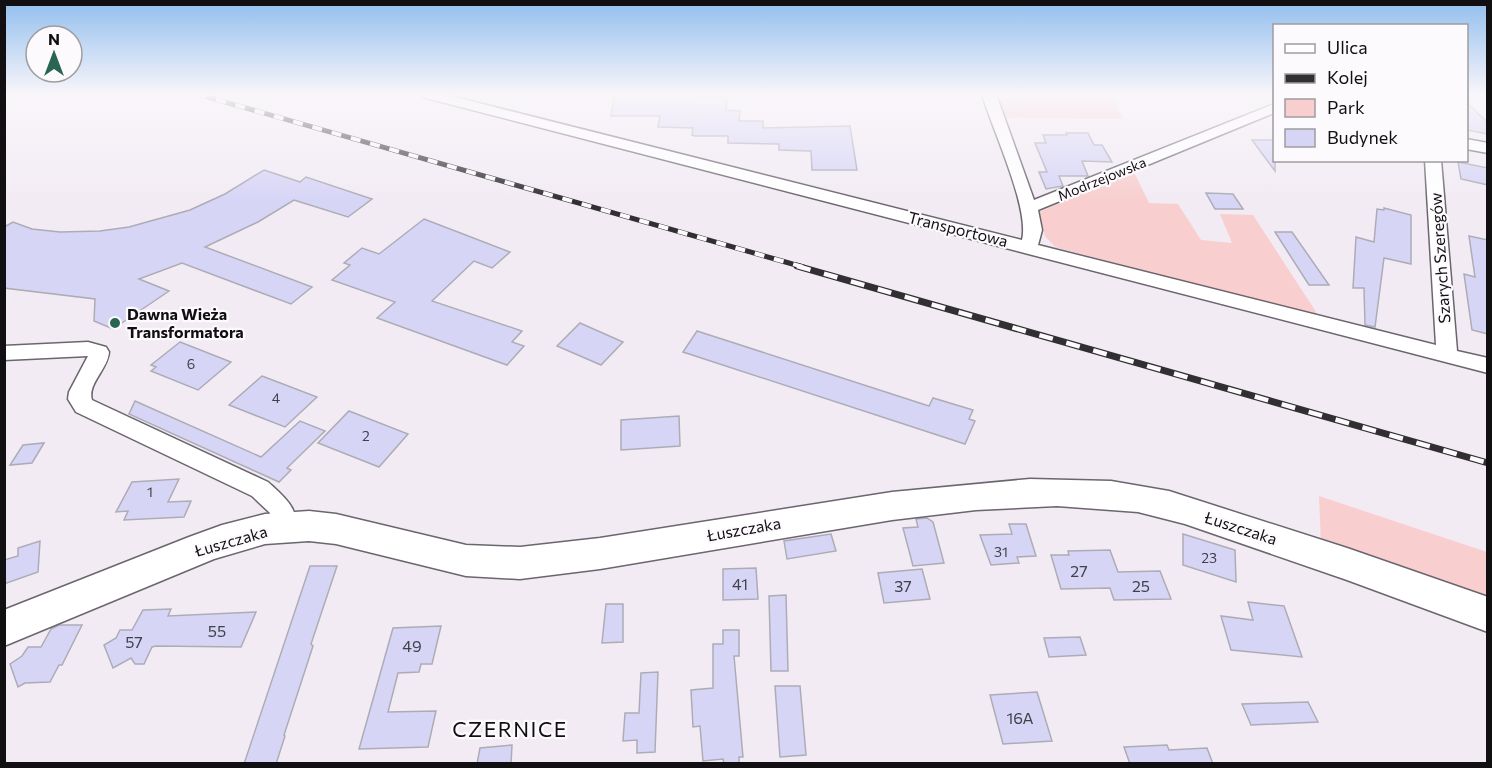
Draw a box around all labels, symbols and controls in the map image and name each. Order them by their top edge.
north arrow [24,24,84,84]
legend [1273,24,1468,162]
text: N [48,29,60,48]
text: Ulica [1327,36,1368,58]
text: Kolej [1327,66,1368,88]
text: Park [1327,96,1365,118]
text: Budynek [1327,126,1398,148]
street label: Modrzejowska [1055,153,1149,204]
street label: Szarych Szeregów [1425,192,1454,324]
street label: Transportowa [906,207,1010,250]
place label: Dawna Wieża Transformatora [127,304,244,341]
marker: Dawna Wieża Transformatora [108,316,122,330]
house number: 6 [187,355,195,372]
house number: 4 [272,389,281,406]
house number: 2 [362,427,370,444]
house number: 1 [147,483,153,500]
street label: Łuszczaka [1202,507,1280,548]
street label: Łuszczaka [704,513,782,545]
street label: Łuszczaka [191,521,269,560]
house number: 31 [994,543,1008,560]
house number: 23 [1201,549,1217,566]
house number: 27 [1070,561,1088,580]
house number: 41 [732,574,748,593]
house number: 37 [894,576,912,595]
house number: 25 [1132,576,1150,595]
house number: 55 [208,621,226,640]
house number: 57 [125,632,143,651]
house number: 49 [402,636,422,655]
house number: 16A [1006,708,1034,727]
district label: CZERNICE [452,716,568,741]

